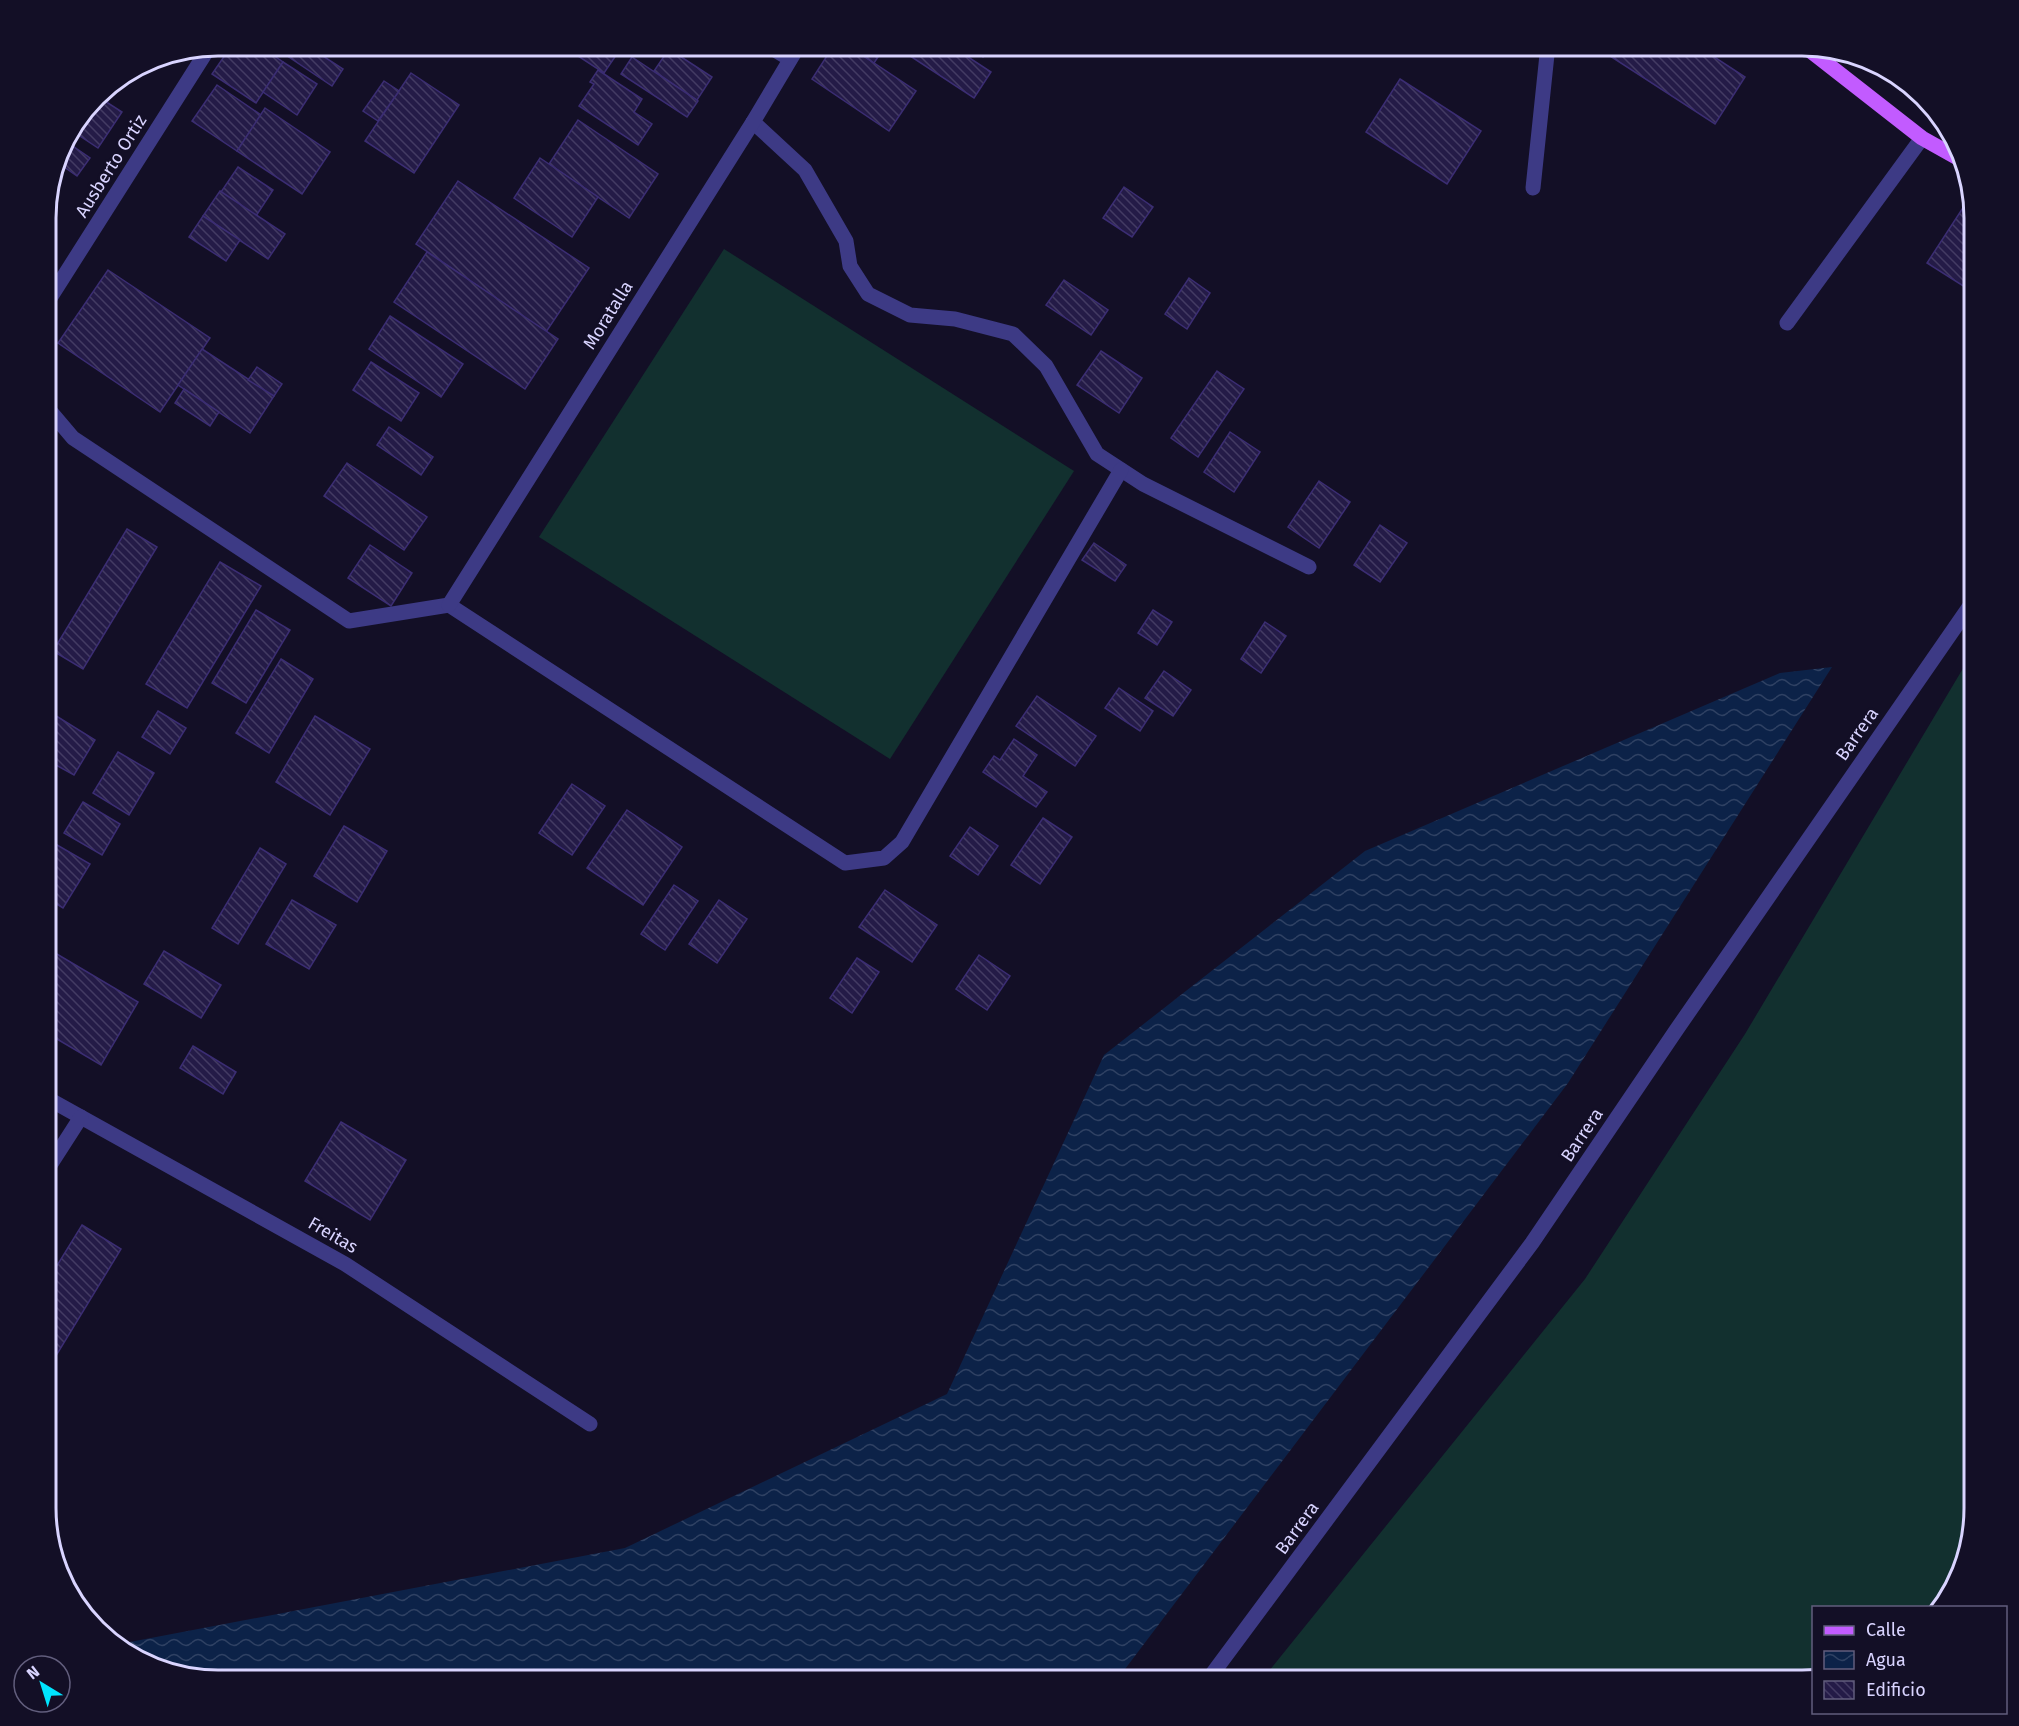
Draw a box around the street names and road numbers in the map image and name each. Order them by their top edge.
street label: Ausberto Ortiz [71,110,151,221]
street label: Moratalla [578,277,638,353]
street label: Barrera [1831,703,1883,765]
street label: Barrera [1556,1104,1608,1166]
street label: Freitas [304,1212,362,1258]
street label: Barrera [1270,1497,1324,1559]

